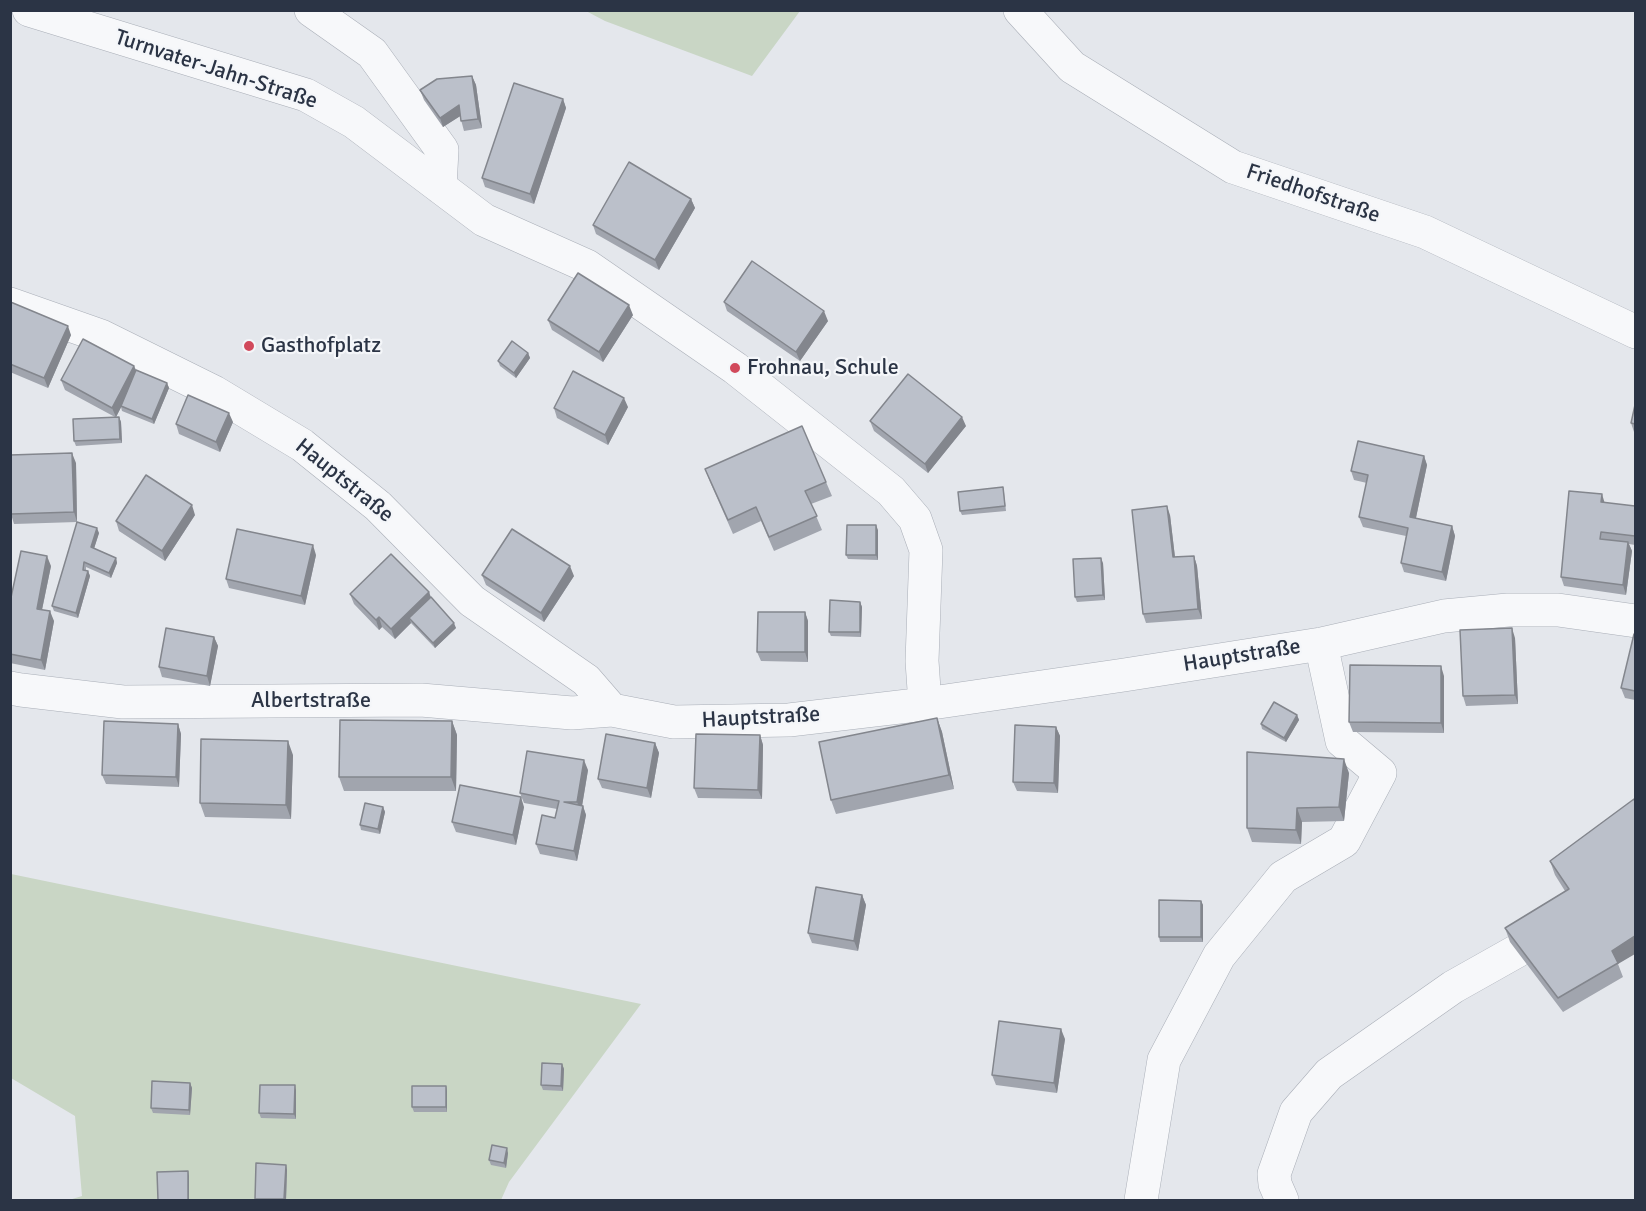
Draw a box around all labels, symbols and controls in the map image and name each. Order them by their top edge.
street label: Turnvater-Jahn-Straße [111,25,321,115]
street label: Friedhofstraße [1243,159,1383,229]
place label: Gasthofplatz [261,333,381,359]
marker: Gasthofplatz [242,339,256,353]
place label: Frohnau, Schule [747,355,899,381]
marker: Frohnau, Schule [728,361,742,375]
street label: Hauptstraße [290,433,398,529]
street label: Hauptstraße [1181,634,1303,678]
street label: Albertstraße [251,688,371,714]
street label: Hauptstraße [701,702,821,734]

